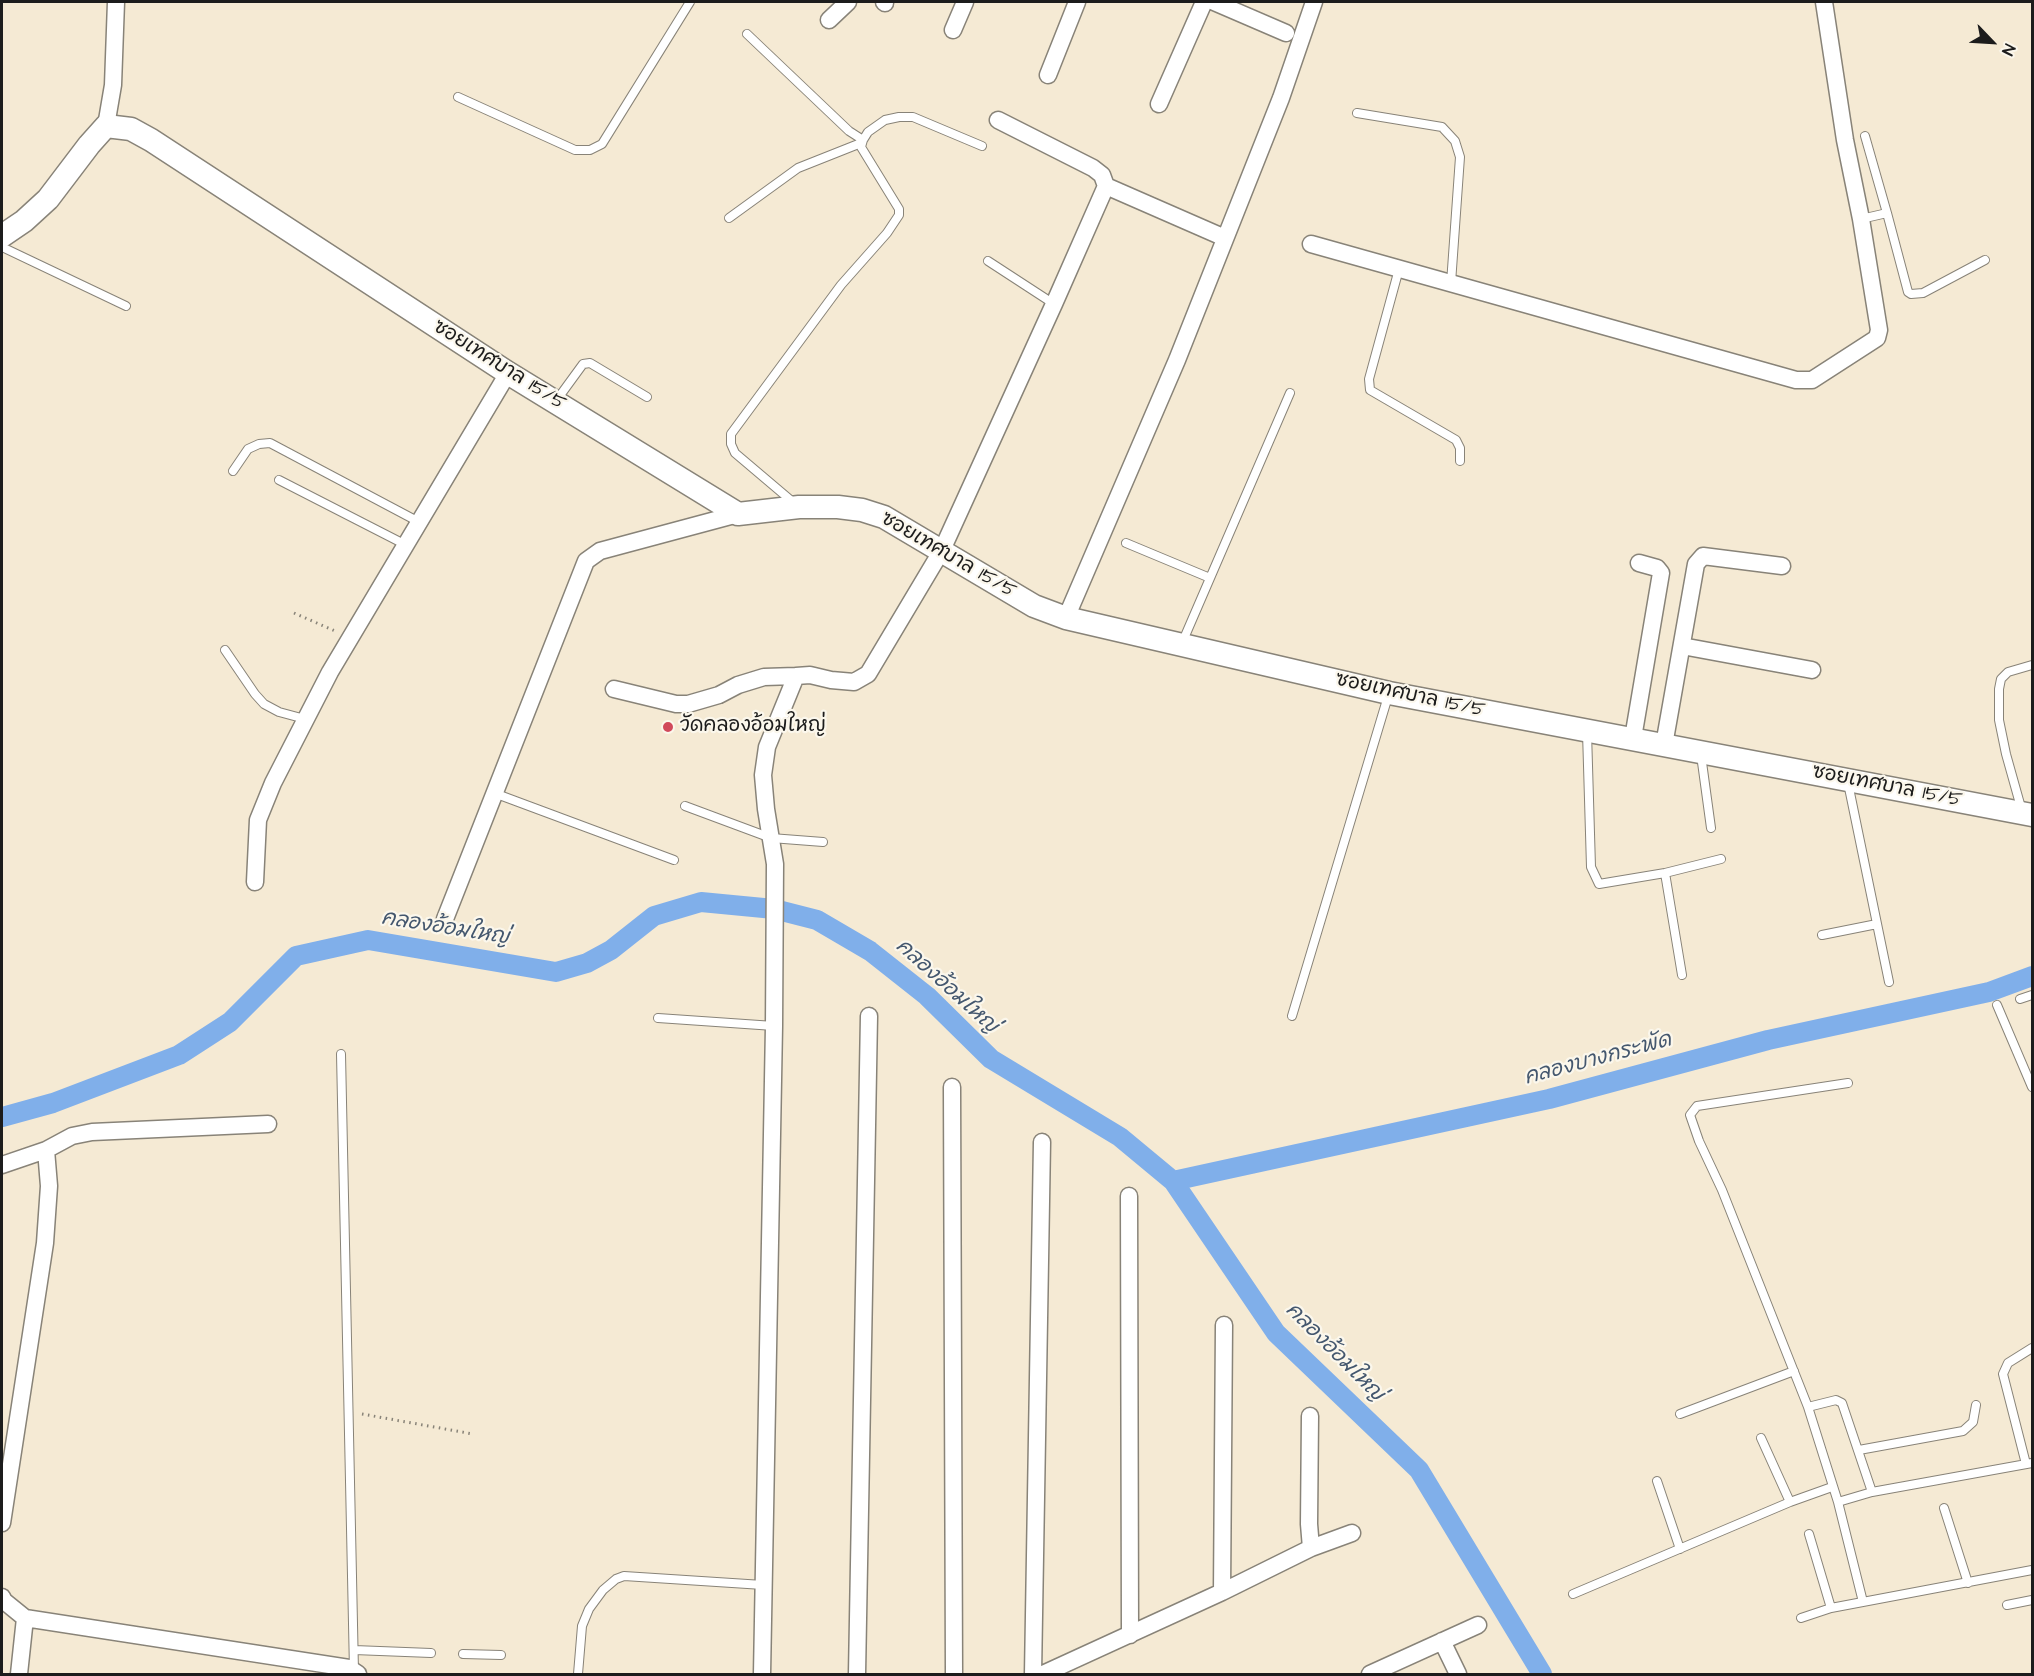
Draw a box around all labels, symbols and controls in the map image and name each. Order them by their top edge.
north arrow [1962,12,2022,72]
text: N [1996,40,2020,59]
street label: ซอยเทศบาล 15/5 [428,315,570,417]
street label: ซอยเทศบาล 15/5 [876,508,1020,604]
street label: ซอยเทศบาล 15/5 [1333,668,1487,724]
place label: วัดคลองอ้อมใหญ่ [680,715,826,739]
marker: วัดคลองอ้อมใหญ่ [661,720,675,734]
street label: ซอยเทศบาล 15/5 [1810,761,1964,813]
water label: คลองอ้อมใหญ่ [379,906,511,952]
water label: คลองอ้อมใหญ่ [890,935,1002,1039]
water label: คลองบางกระพัด [1522,1028,1674,1092]
water label: คลองอ้อมใหญ่ [1280,1299,1388,1407]

